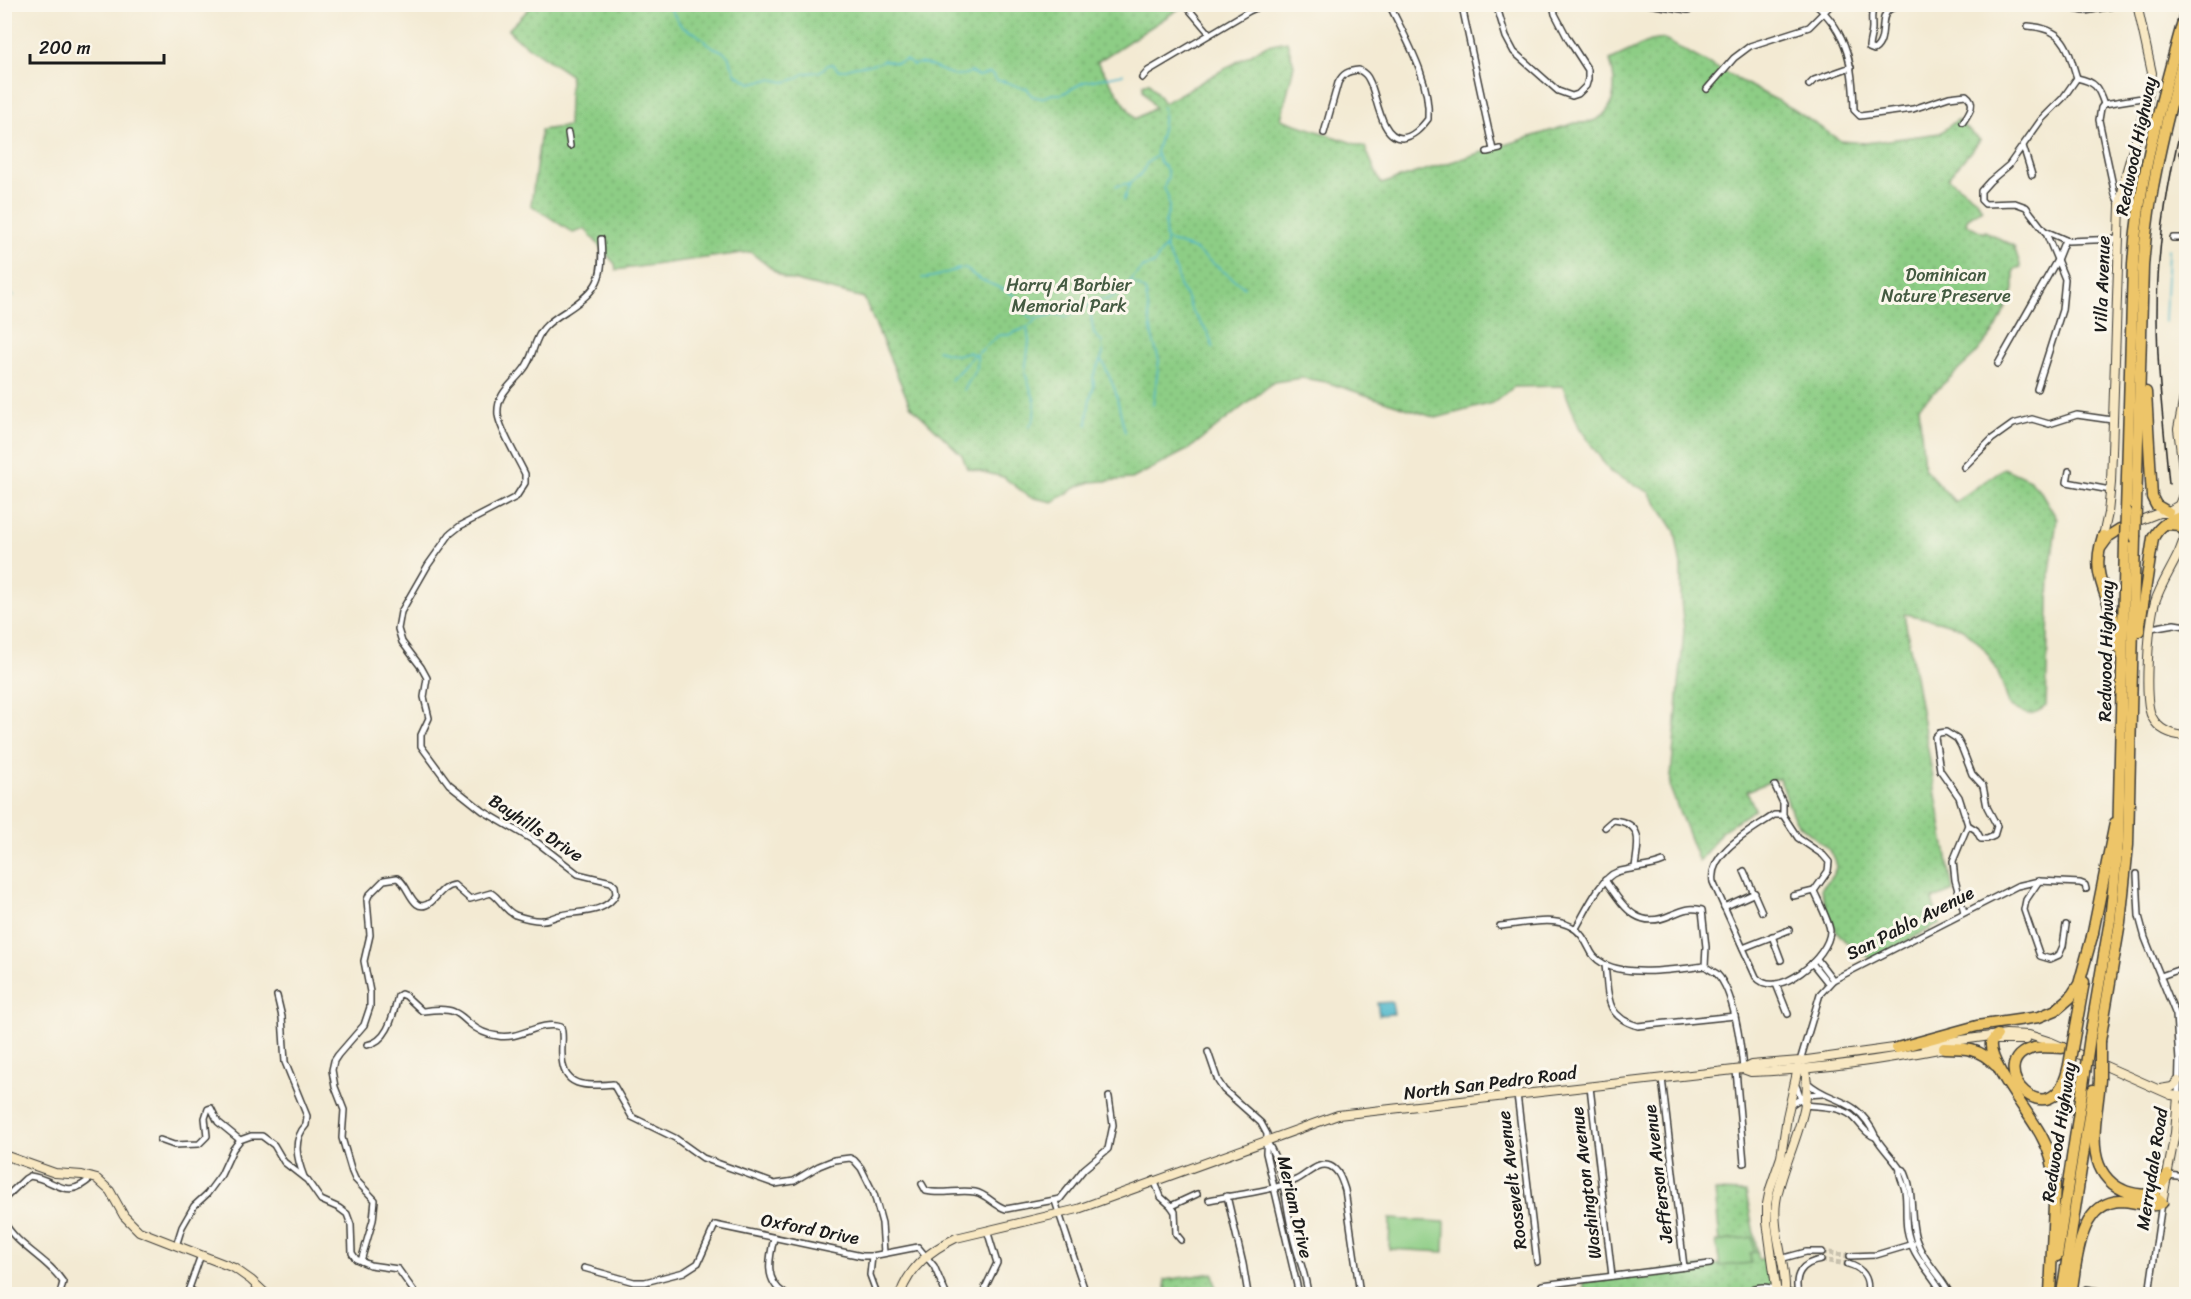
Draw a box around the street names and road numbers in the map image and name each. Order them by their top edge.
street label: Redwood Highway [2106,73,2166,218]
street label: Villa Avenue [2084,235,2120,333]
street label: Redwood Highway [2089,579,2123,722]
street label: Bayhills Drive [482,785,590,871]
street label: San Pablo Avenue [1840,877,1980,969]
street label: North San Pedro Road [1402,1056,1580,1109]
street label: Redwood Highway [2032,1059,2086,1204]
street label: Jefferson Avenue [1634,1103,1682,1246]
street label: Merrydale Road [2127,1104,2178,1233]
street label: Washington Avenue [1561,1105,1611,1261]
street label: Roosevelt Avenue [1488,1109,1536,1251]
street label: Meriam Drive [1268,1152,1322,1262]
street label: Oxford Drive [758,1204,862,1254]

